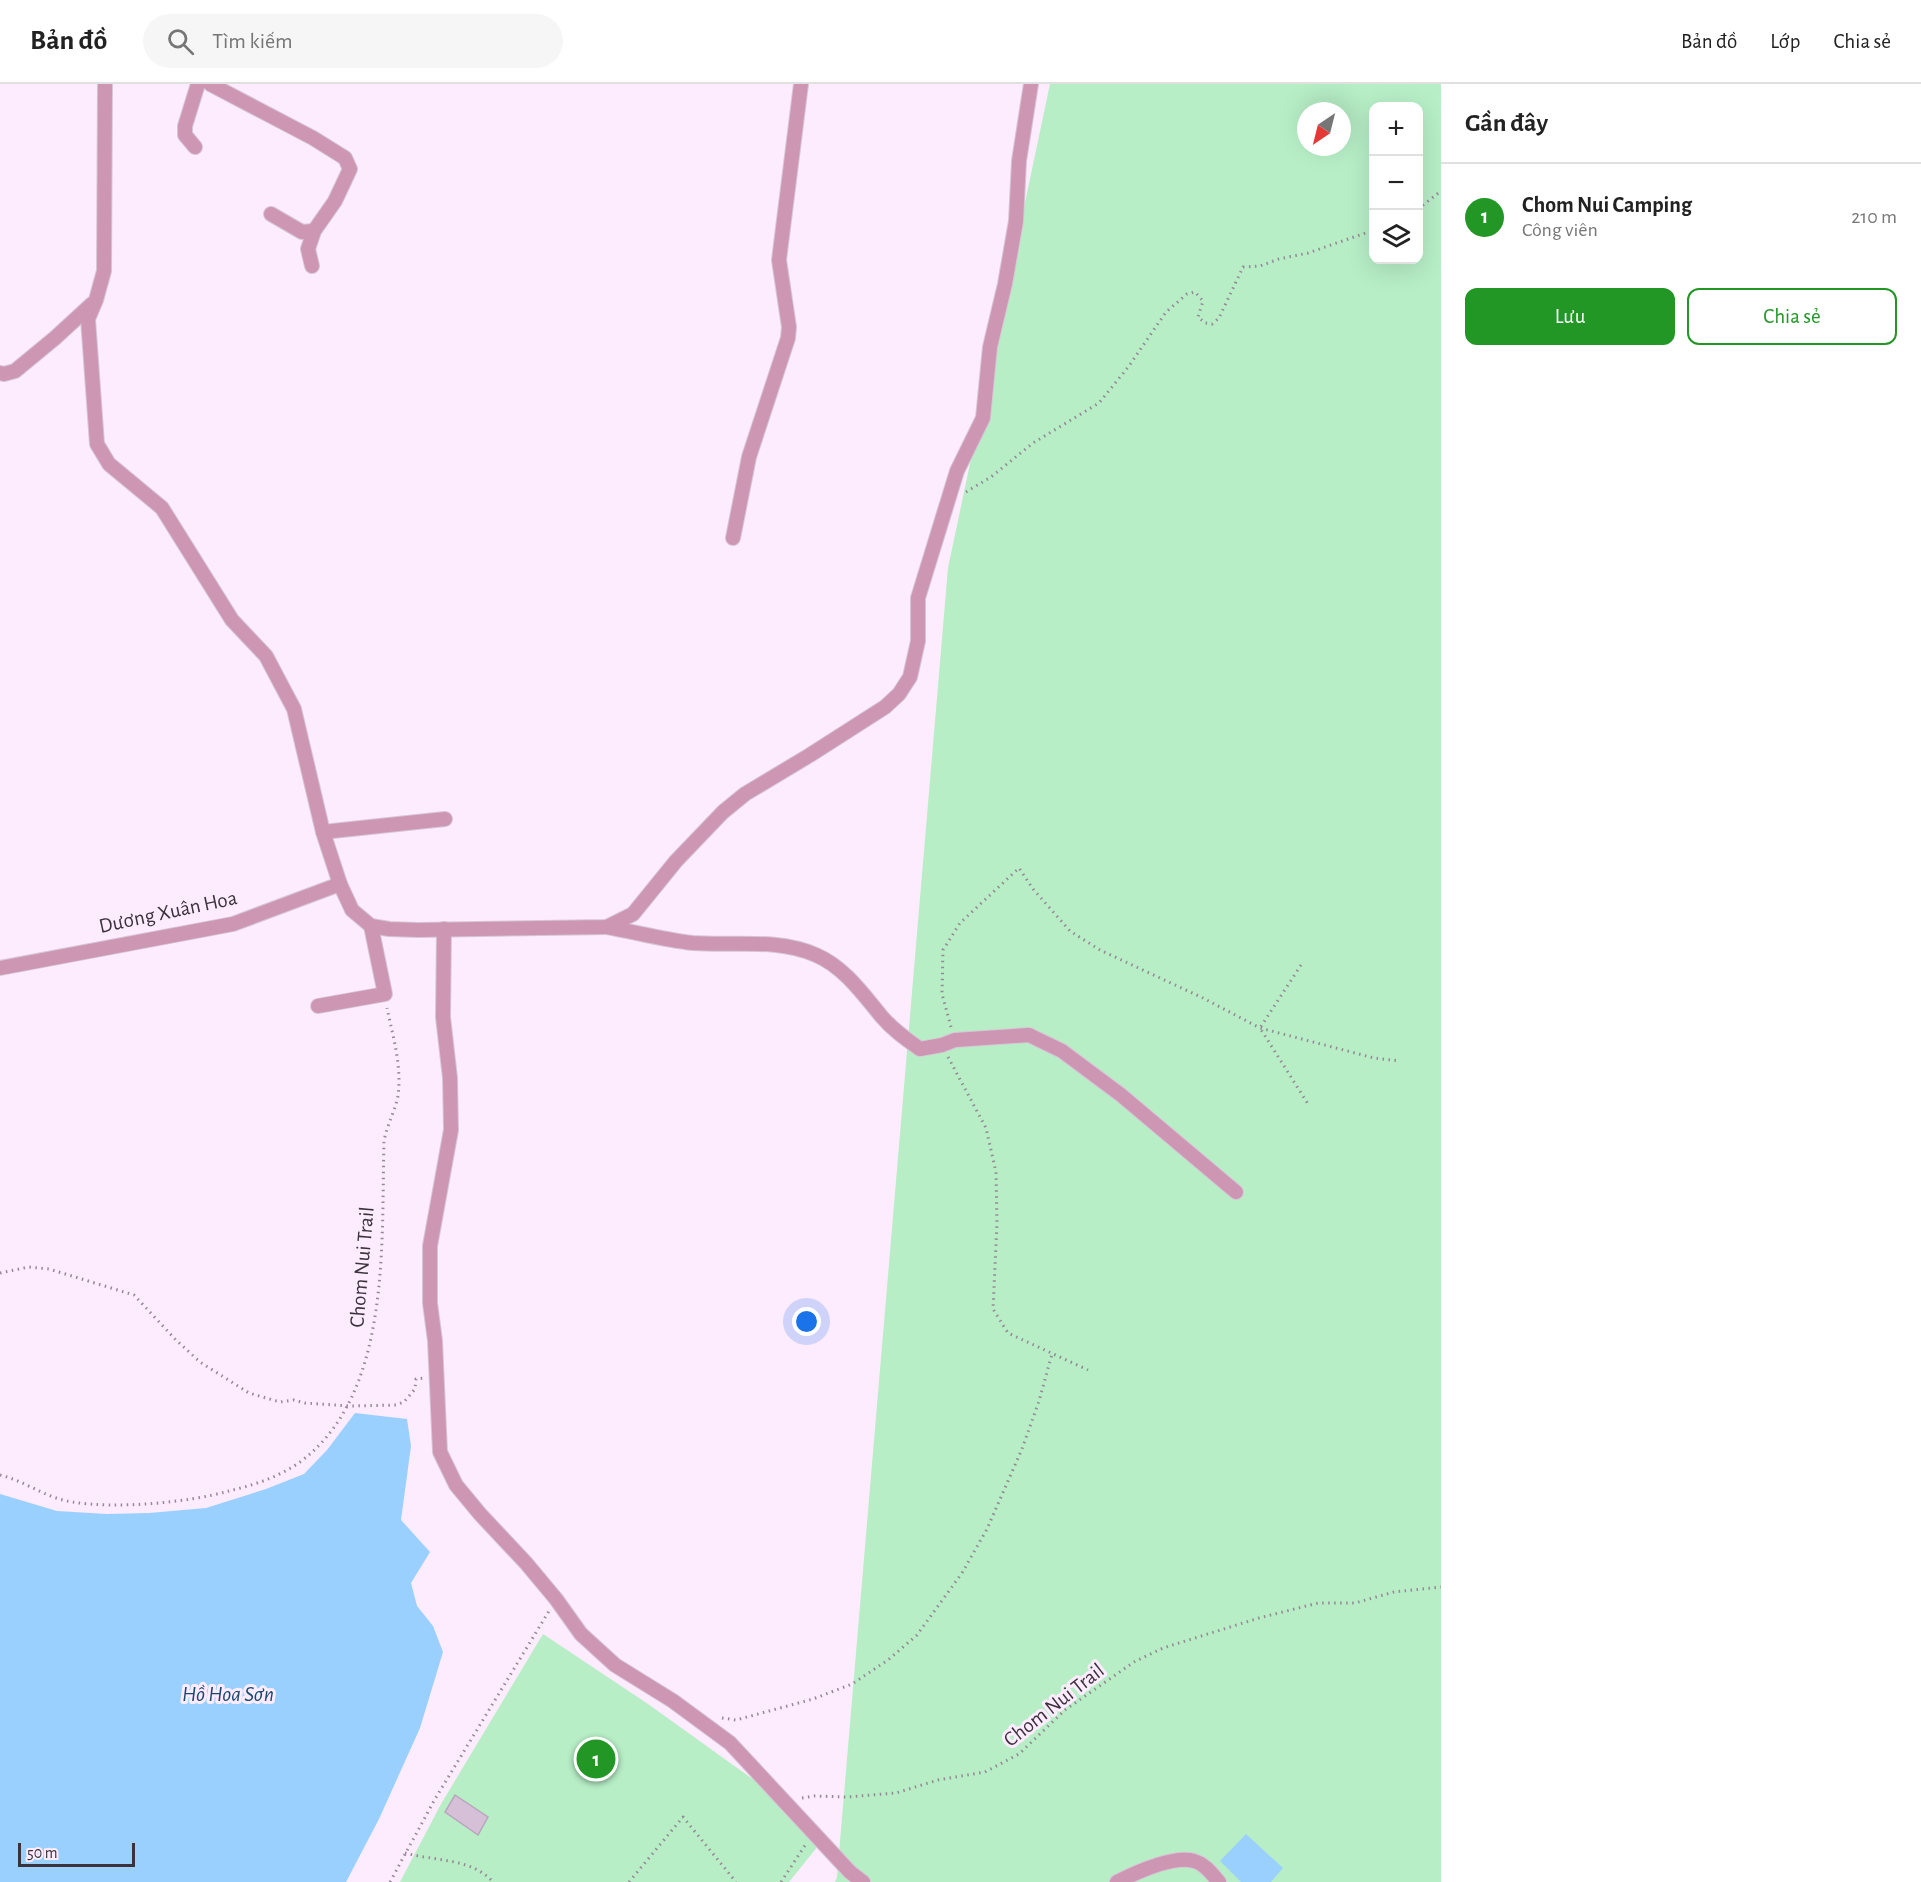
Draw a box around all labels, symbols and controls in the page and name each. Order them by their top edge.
search box [143,14,563,68]
icon: search [164,25,197,58]
text: Bản đồ [30,27,107,55]
text: Tìm kiếm [212,30,293,52]
text: Bản đồ [1681,31,1737,52]
text: Lớp [1770,31,1800,52]
text: Chia sẻ [1833,31,1891,52]
north arrow [1297,102,1351,156]
map controls [1369,102,1423,264]
button: + [1369,102,1423,156]
text: Gần đây [1465,110,1548,136]
button: − [1369,156,1423,210]
text: Chom Nui Camping [1522,194,1692,216]
text: 1 [1481,207,1488,227]
text: 210 m [1851,207,1897,227]
button: layers [1369,210,1423,264]
text: Công viên [1522,220,1598,240]
button: Lưu [1465,288,1675,345]
button: Chia sẻ [1687,288,1897,345]
street label: Dương Xuân Hoa [97,887,239,937]
street label: Chom Nui Trail [346,1206,378,1328]
your location [792,1307,821,1336]
street label: Chom Nui Trail [1000,1659,1108,1751]
water label: Hồ Hoa Sơn [182,1683,274,1705]
pin: 1 [576,1736,616,1782]
scale bar [18,1840,135,1868]
text: 50 m [27,1845,58,1861]

